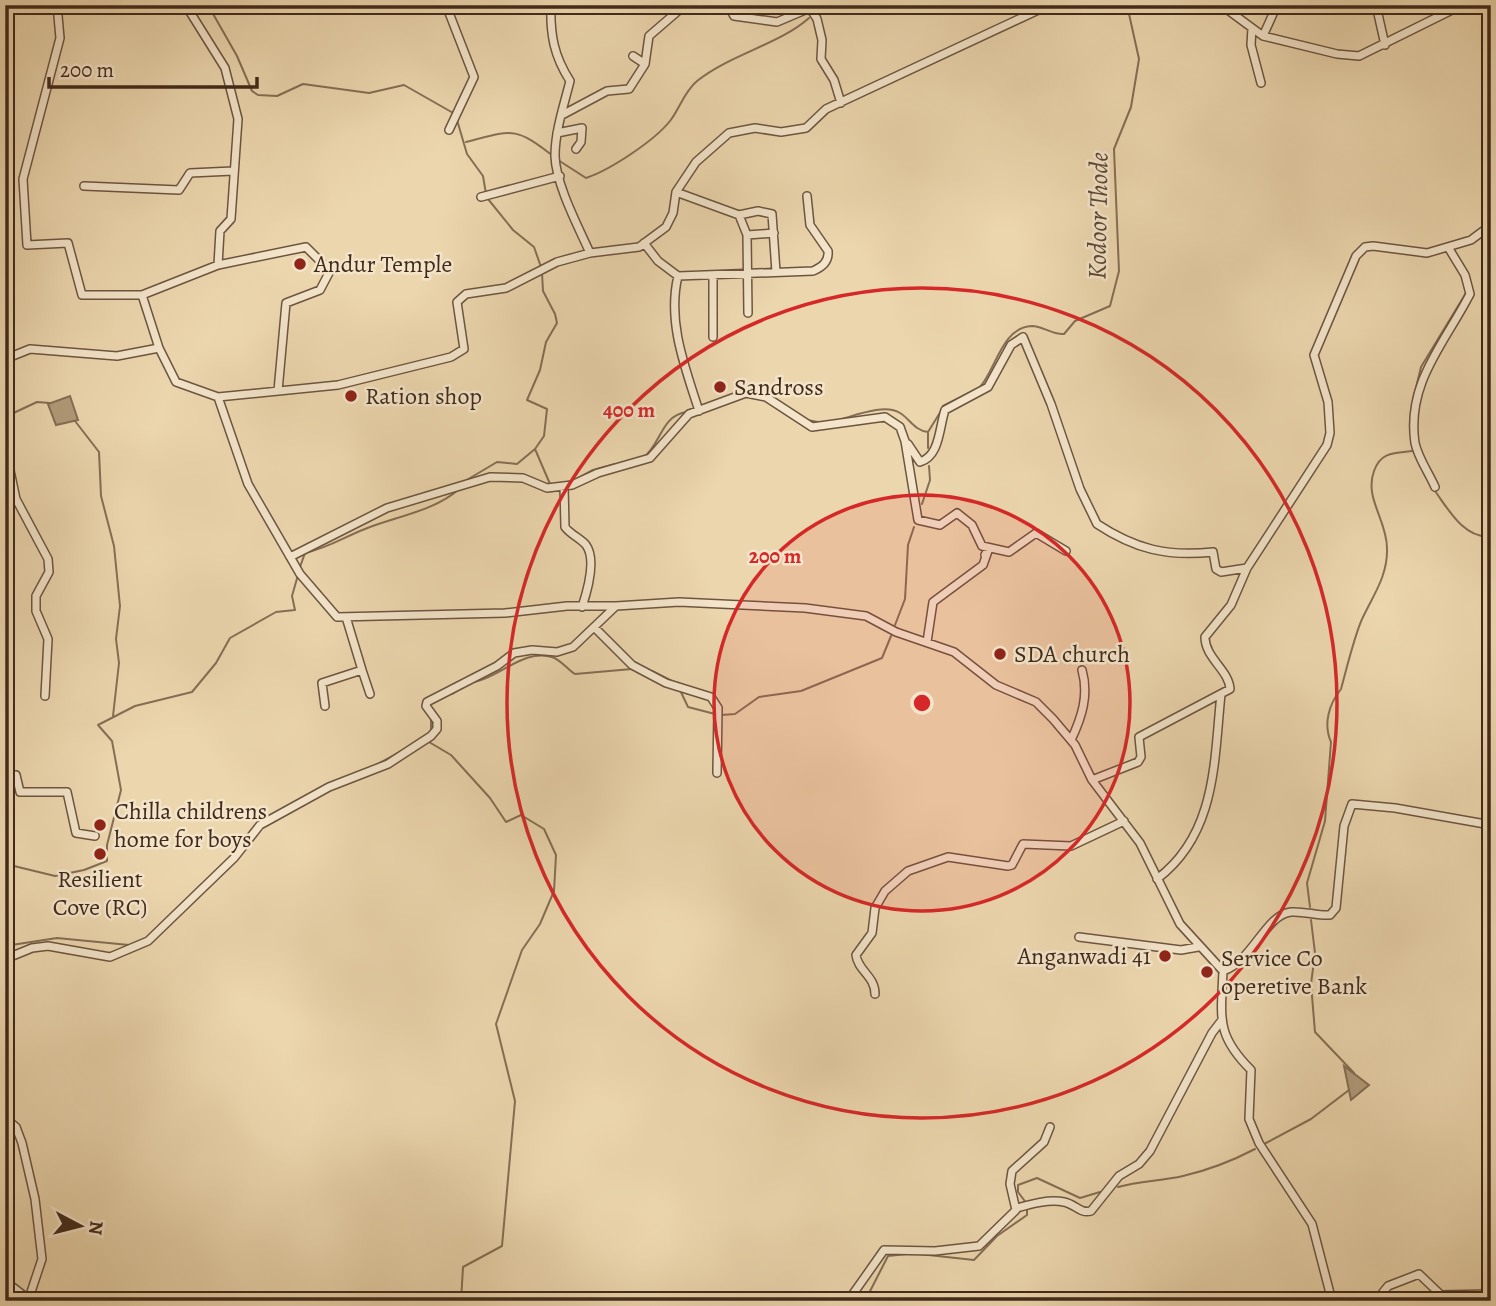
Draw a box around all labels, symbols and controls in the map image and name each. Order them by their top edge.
scale bar [49,46,257,90]
text: 200 m [60,56,114,84]
water label: Kodoor Thode [1079,152,1117,280]
place label: Andur Temple [313,248,452,280]
marker: Andur Temple [292,256,308,272]
place label: Sandross [734,371,824,403]
marker: Sandross [712,379,728,395]
place label: Ration shop [365,380,482,412]
marker: Ration shop [343,388,359,404]
text: 400 m [603,396,656,424]
text: 200 m [749,542,802,570]
place label: SDA church [1014,638,1130,670]
marker: SDA church [992,646,1008,662]
centre of rings [910,691,934,715]
place label: Chilla childrens home for boys [114,795,267,855]
marker: Chilla childrens home for boys [92,817,108,833]
marker: Resilient Cove (RC) [92,846,108,862]
place label: Resilient Cove (RC) [53,863,147,923]
place label: Anganwadi 41 [1017,940,1151,972]
place label: Service Co operetive Bank [1221,942,1367,1002]
marker: Anganwadi 41 [1157,948,1173,964]
marker: Service Co operetive Bank [1199,964,1215,980]
north arrow [46,1190,116,1260]
text: N [82,1219,110,1237]

